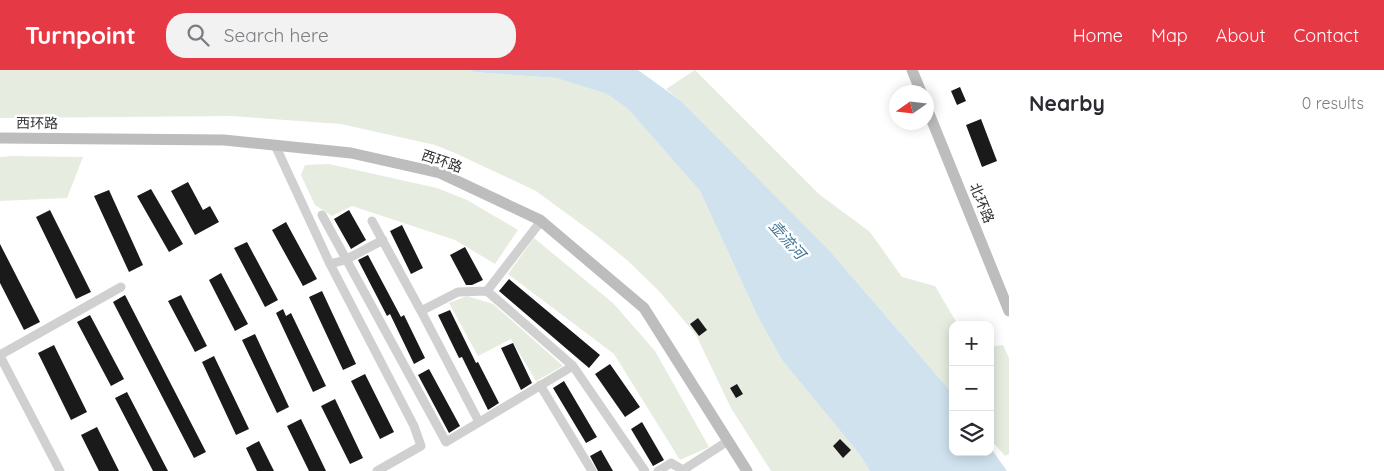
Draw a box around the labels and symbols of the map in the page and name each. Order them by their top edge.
north arrow [889,85,934,130]
street label: 西环路 [16,114,58,132]
street label: 西环路 [419,146,465,176]
street label: 北环路 [966,180,998,226]
water label: 壶流河 [765,217,811,265]

